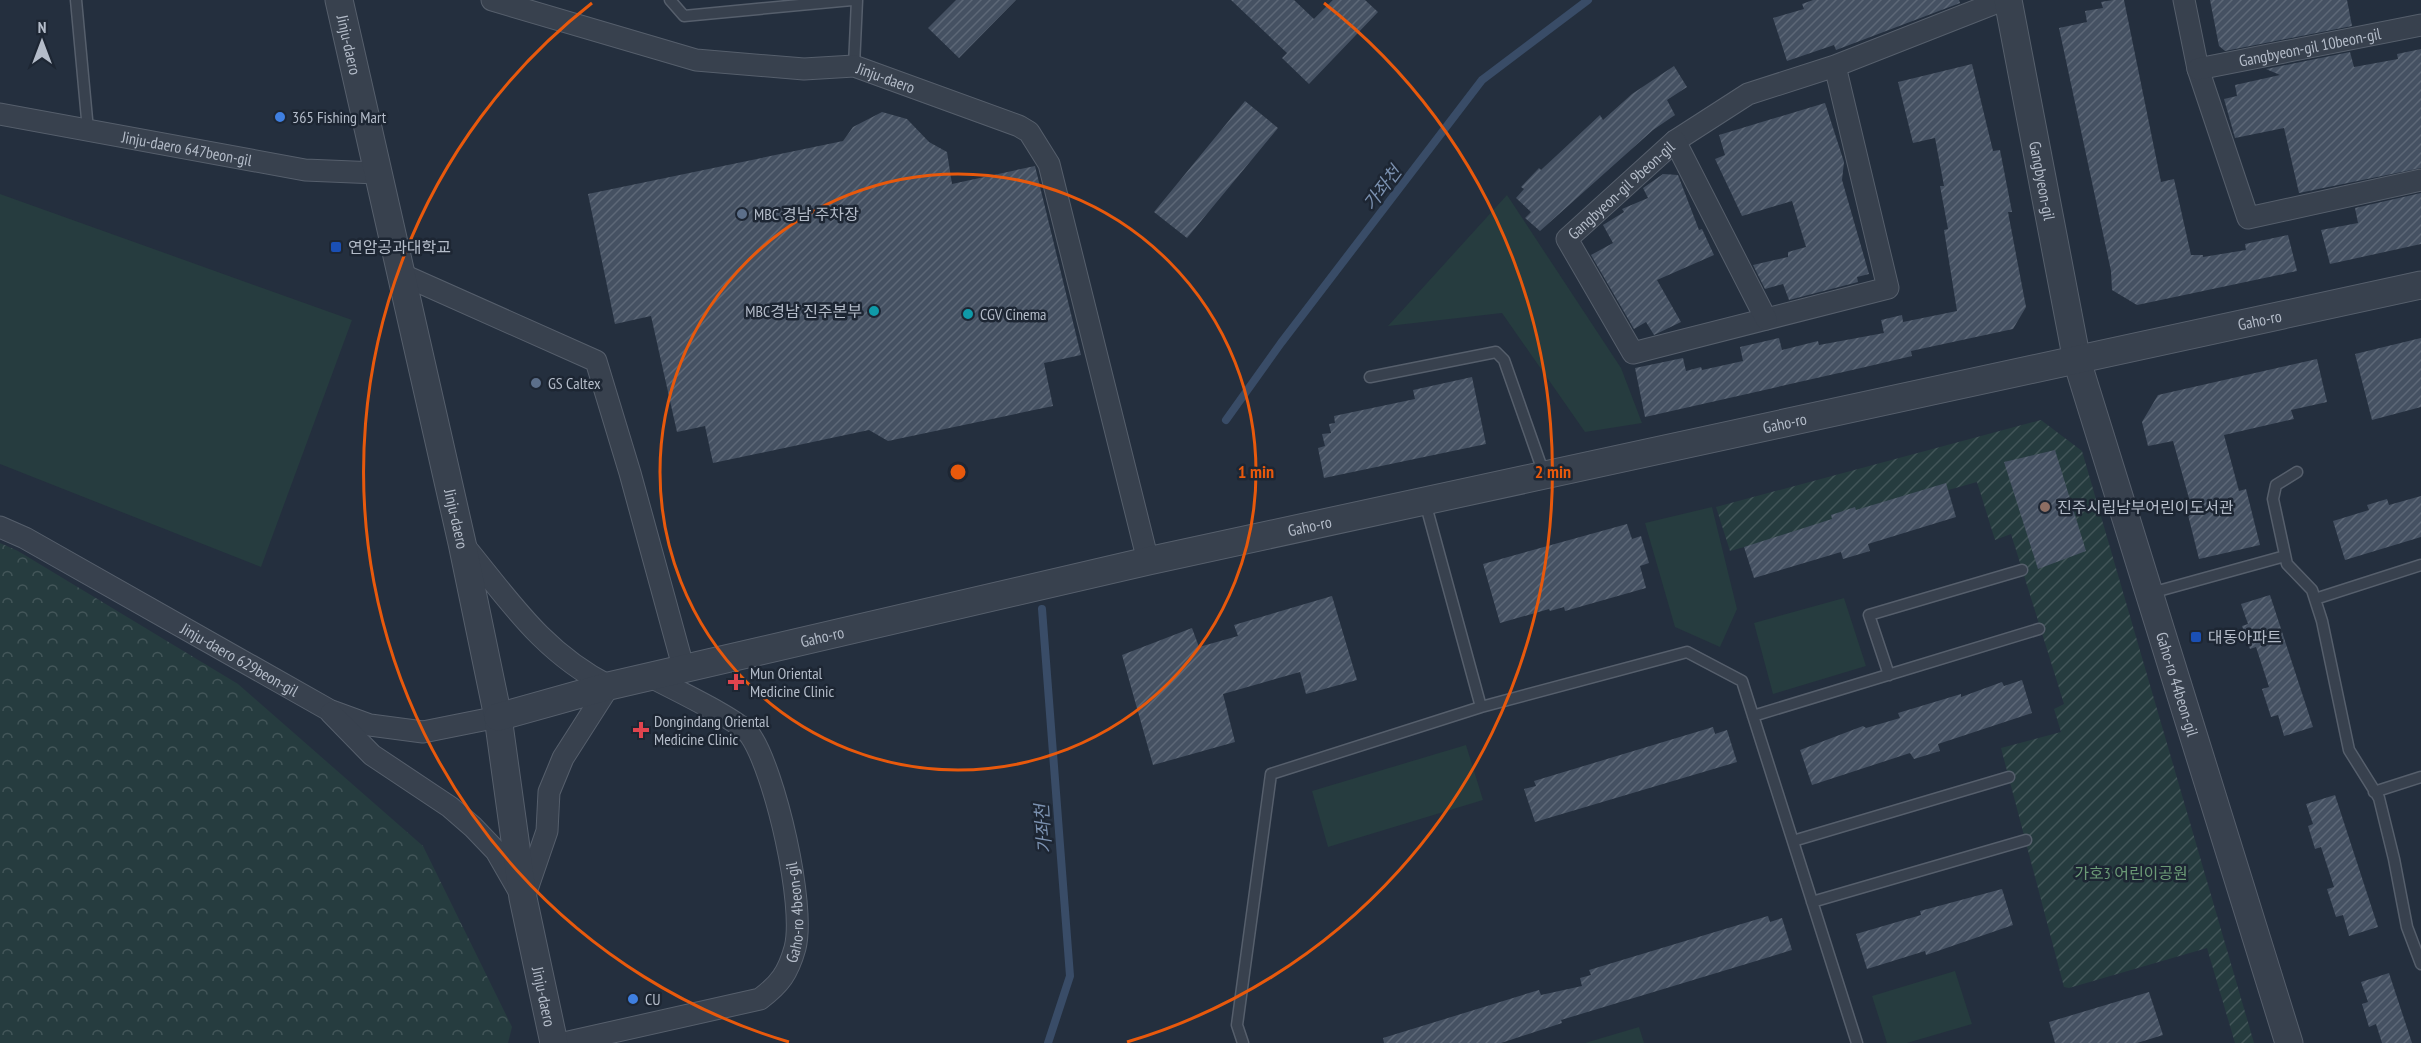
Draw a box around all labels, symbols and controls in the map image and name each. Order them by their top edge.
north arrow [12,12,72,72]
street label: Jinju-daero [332,12,366,77]
text: N [38,17,46,37]
street label: Gangbyeon-gil 10beon-gil [2237,23,2383,71]
street label: Jinju-daero [853,57,918,97]
place label: 365 Fishing Mart [292,107,387,127]
marker: 365 Fishing Mart [273,110,287,124]
street label: Jinju-daero 647beon-gil [119,126,254,170]
street label: Gangbyeon-gil 9beon-gil [1563,136,1679,243]
street label: Gangbyeon-gil [2025,139,2060,222]
water label: 가좌천 [1358,159,1408,215]
place label: MBC 경남 주차장 [754,204,859,224]
marker: MBC 경남 주차장 [735,207,749,221]
place label: 연암공과대학교 [348,237,451,257]
marker: 연암공과대학교 [329,240,343,254]
place label: MBC경남 진주본부 [745,301,862,321]
marker: MBC경남 진주본부 [867,304,881,318]
place label: CGV Cinema [980,304,1047,324]
street label: Gaho-ro [2236,306,2283,334]
marker: CGV Cinema [961,307,975,321]
place label: GS Caltex [548,373,601,393]
marker: GS Caltex [529,376,543,390]
street label: Gaho-ro [1761,408,1808,437]
text: 1 min [1238,460,1274,483]
text: 2 min [1535,460,1571,483]
centre of rings [948,462,968,482]
street label: Jinju-daero [440,486,473,551]
place label: 진주시립남부어린이도서관 [2057,497,2234,517]
marker: 진주시립남부어린이도서관 [2038,500,2052,514]
street label: Gaho-ro [1286,511,1333,540]
street label: Jinju-daero 629beon-gil [177,618,302,701]
street label: Gaho-ro [798,622,846,651]
place label: 대동아파트 [2208,627,2282,647]
street label: Gaho-ro 44beon-gil [2152,630,2203,739]
marker: 대동아파트 [2189,630,2203,644]
place label: Mun Oriental Medicine Clinic [750,663,834,701]
marker: Mun Oriental Medicine Clinic [727,673,745,691]
place label: Dongindang Oriental Medicine Clinic [654,711,769,749]
marker: Dongindang Oriental Medicine Clinic [632,721,650,739]
water label: 가좌천 [1030,801,1056,855]
street label: Gaho-ro 4beon-gil [781,860,807,965]
park label: 가호3 어린이공원 [2074,863,2188,883]
street label: Jinju-daero [528,964,560,1028]
place label: CU [645,989,661,1009]
marker: CU [626,992,640,1006]

